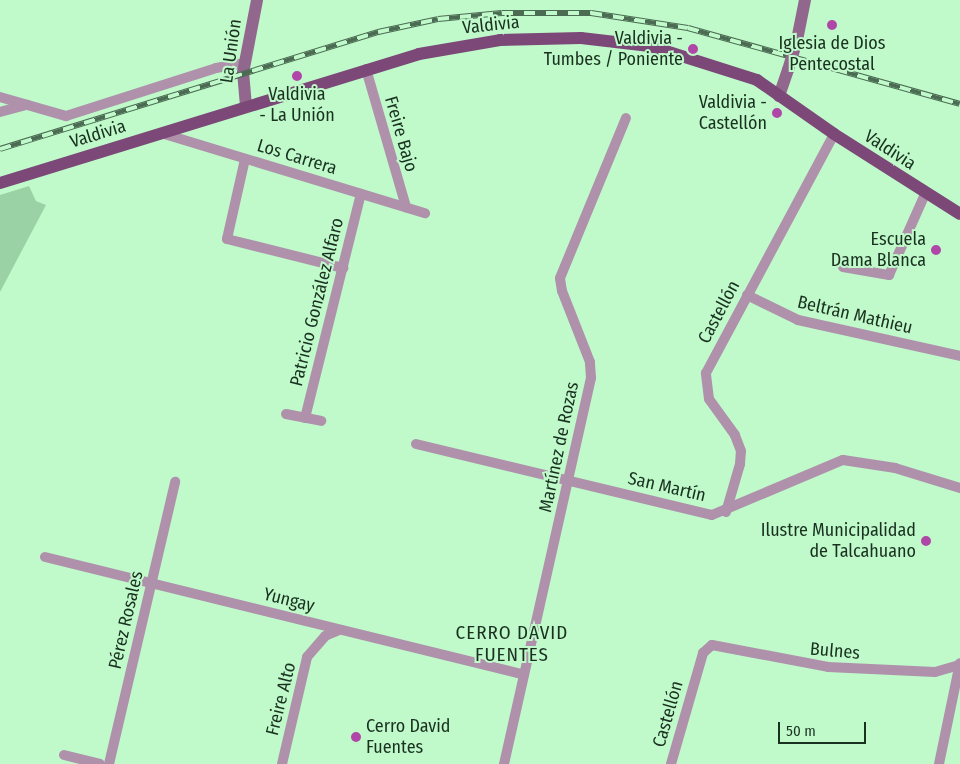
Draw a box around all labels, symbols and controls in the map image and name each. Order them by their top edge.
street label: Valdivia [461,11,521,39]
street label: La Unión [216,18,246,84]
marker: Iglesia de Dios Pentecostal [826,19,838,31]
place label: Valdivia - Tumbes / Poniente [544,28,683,70]
place label: Iglesia de Dios Pentecostal [779,33,885,76]
marker: Valdivia - Tumbes / Poniente [687,43,699,55]
marker: Valdivia - La Unión [291,70,303,82]
place label: Valdivia - La Unión [259,84,335,126]
place label: Valdivia - Castellón [699,92,767,134]
street label: Freire Bajo [380,94,422,174]
marker: Valdivia - Castellón [771,107,783,119]
street label: Valdivia [67,115,129,153]
street label: Valdivia [860,125,920,175]
street label: Los Carrera [255,135,339,179]
street label: Patricio González Alfaro [286,215,348,389]
place label: Escuela Dama Blanca [831,229,926,272]
marker: Escuela Dama Blanca [930,244,942,256]
street label: Castellón [693,277,745,347]
street label: Beltrán Mathieu [795,291,915,339]
street label: Martínez de Rozas [535,380,583,514]
street label: San Martín [626,468,708,506]
place label: Ilustre Municipalidad de Talcahuano [761,520,916,562]
marker: Ilustre Municipalidad de Talcahuano [920,535,932,547]
street label: Pérez Rosales [104,569,148,671]
street label: Yungay [261,583,317,617]
district label: CERRO DAVID FUENTES [454,622,570,666]
street label: Bulnes [809,638,861,664]
street label: Freire Alto [261,660,301,738]
street label: Castellón [648,678,688,750]
scale bar [780,712,868,744]
place label: Cerro David Fuentes [366,716,450,759]
text: 50 m [786,722,816,740]
marker: Cerro David Fuentes [350,731,362,743]

